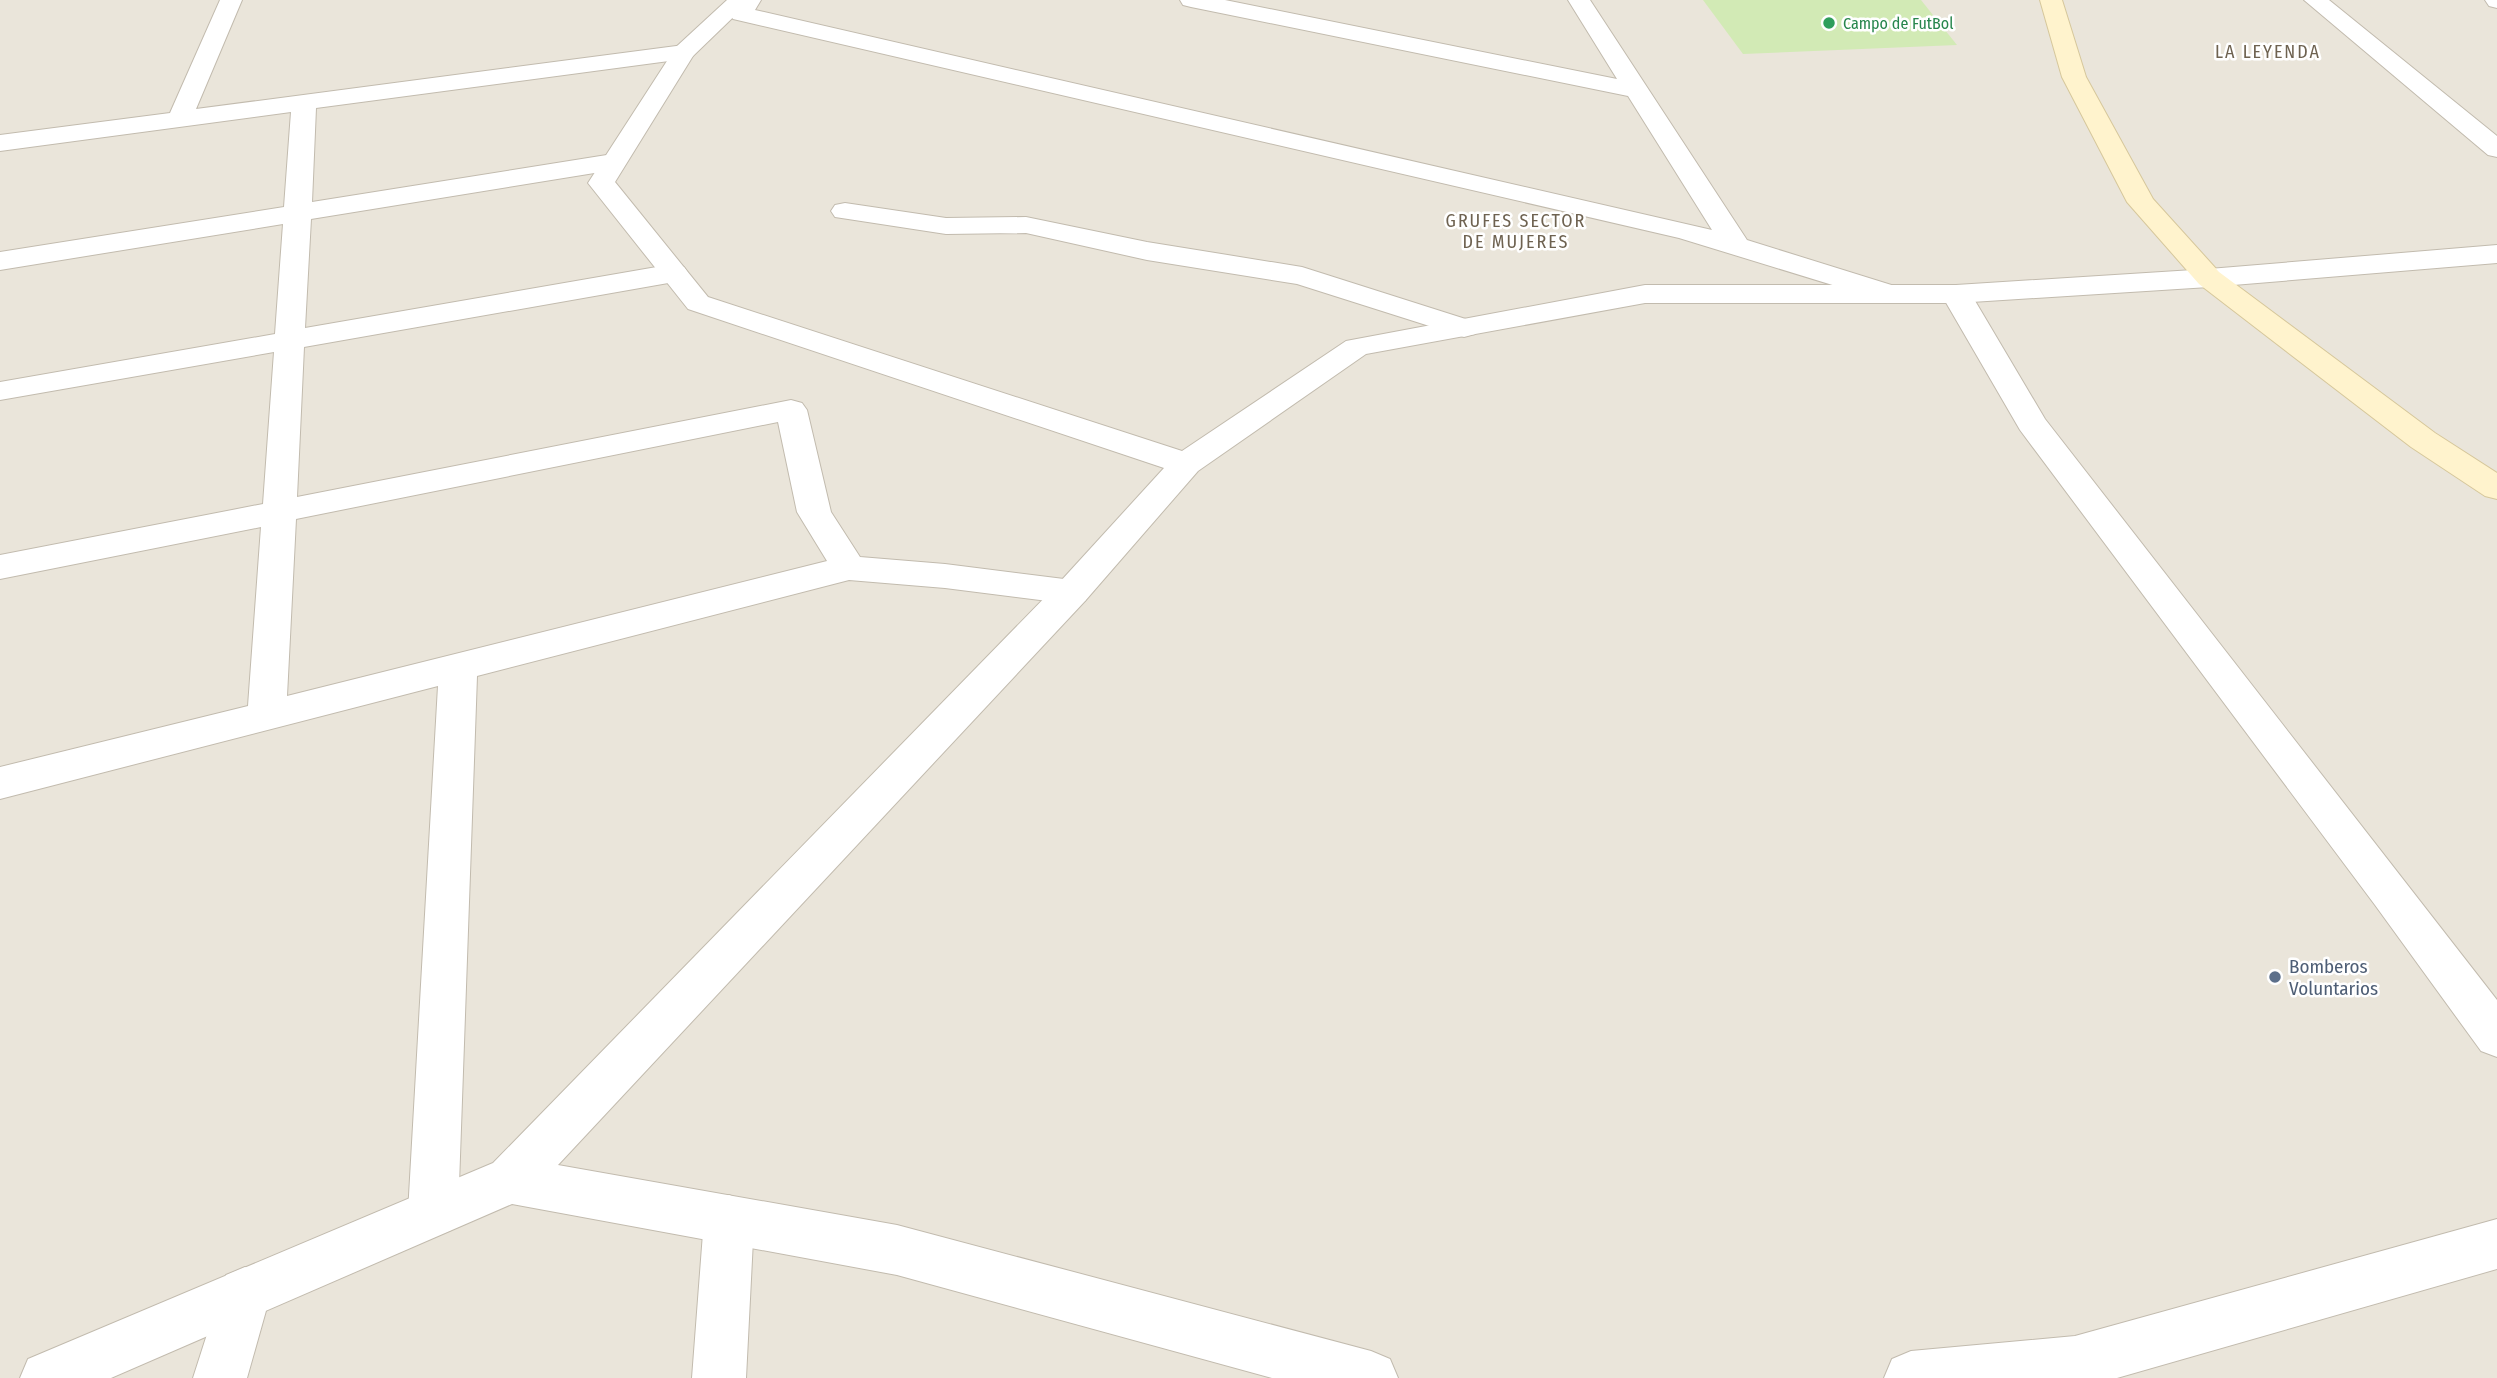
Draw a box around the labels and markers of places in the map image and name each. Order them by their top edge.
place label: Campo de FutBol [1843,14,1953,33]
marker: Campo de FutBol [1821,15,1837,31]
place label: Bomberos Voluntarios [2289,955,2378,1000]
marker: Bomberos Voluntarios [2267,969,2283,985]

